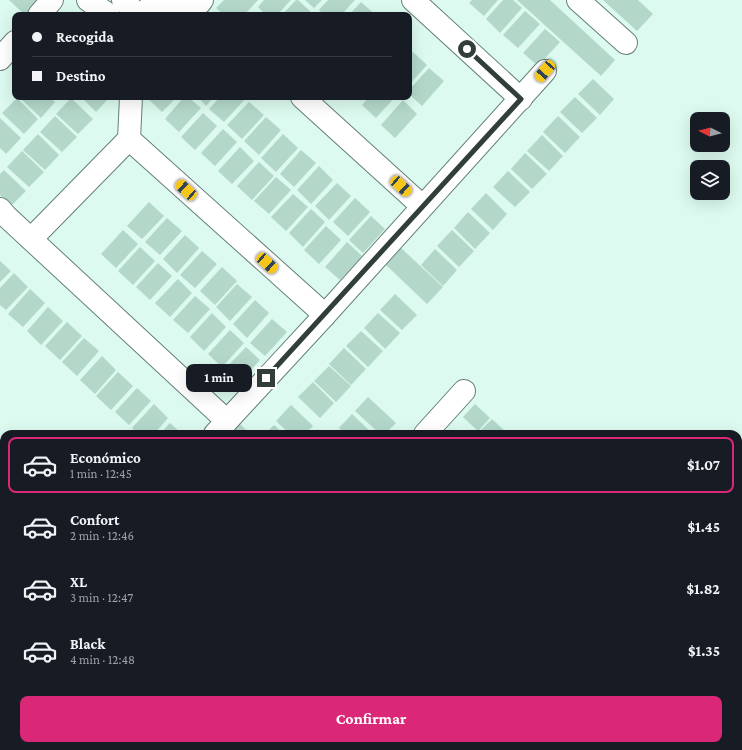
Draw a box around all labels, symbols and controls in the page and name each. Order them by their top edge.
text: Recogida [56,29,114,45]
route start [458,40,476,58]
car [533,58,557,84]
text: Destino [56,68,106,84]
north arrow [690,112,730,152]
map controls [690,112,730,200]
button: layers [690,160,730,200]
car [388,174,414,198]
car [173,178,199,202]
car [254,251,280,275]
callout: 1 min [186,364,252,392]
route end [257,369,275,387]
text: 1 min [204,370,234,385]
icon: car [22,447,58,483]
text: Económico [70,450,141,466]
text: $1.07 [687,457,720,473]
text: 1 min · 12:45 [70,466,132,481]
icon: car [22,509,58,545]
text: Confort [70,512,119,528]
text: $1.45 [688,519,720,535]
text: 2 min · 12:46 [70,528,134,543]
icon: car [22,571,58,607]
text: XL [70,574,87,590]
text: $1.82 [686,581,720,597]
text: 3 min · 12:47 [70,590,133,605]
icon: car [22,633,58,669]
text: Black [70,636,105,652]
text: $1.35 [688,643,720,659]
text: 4 min · 12:48 [70,652,135,667]
button: Confirmar [20,696,722,742]

